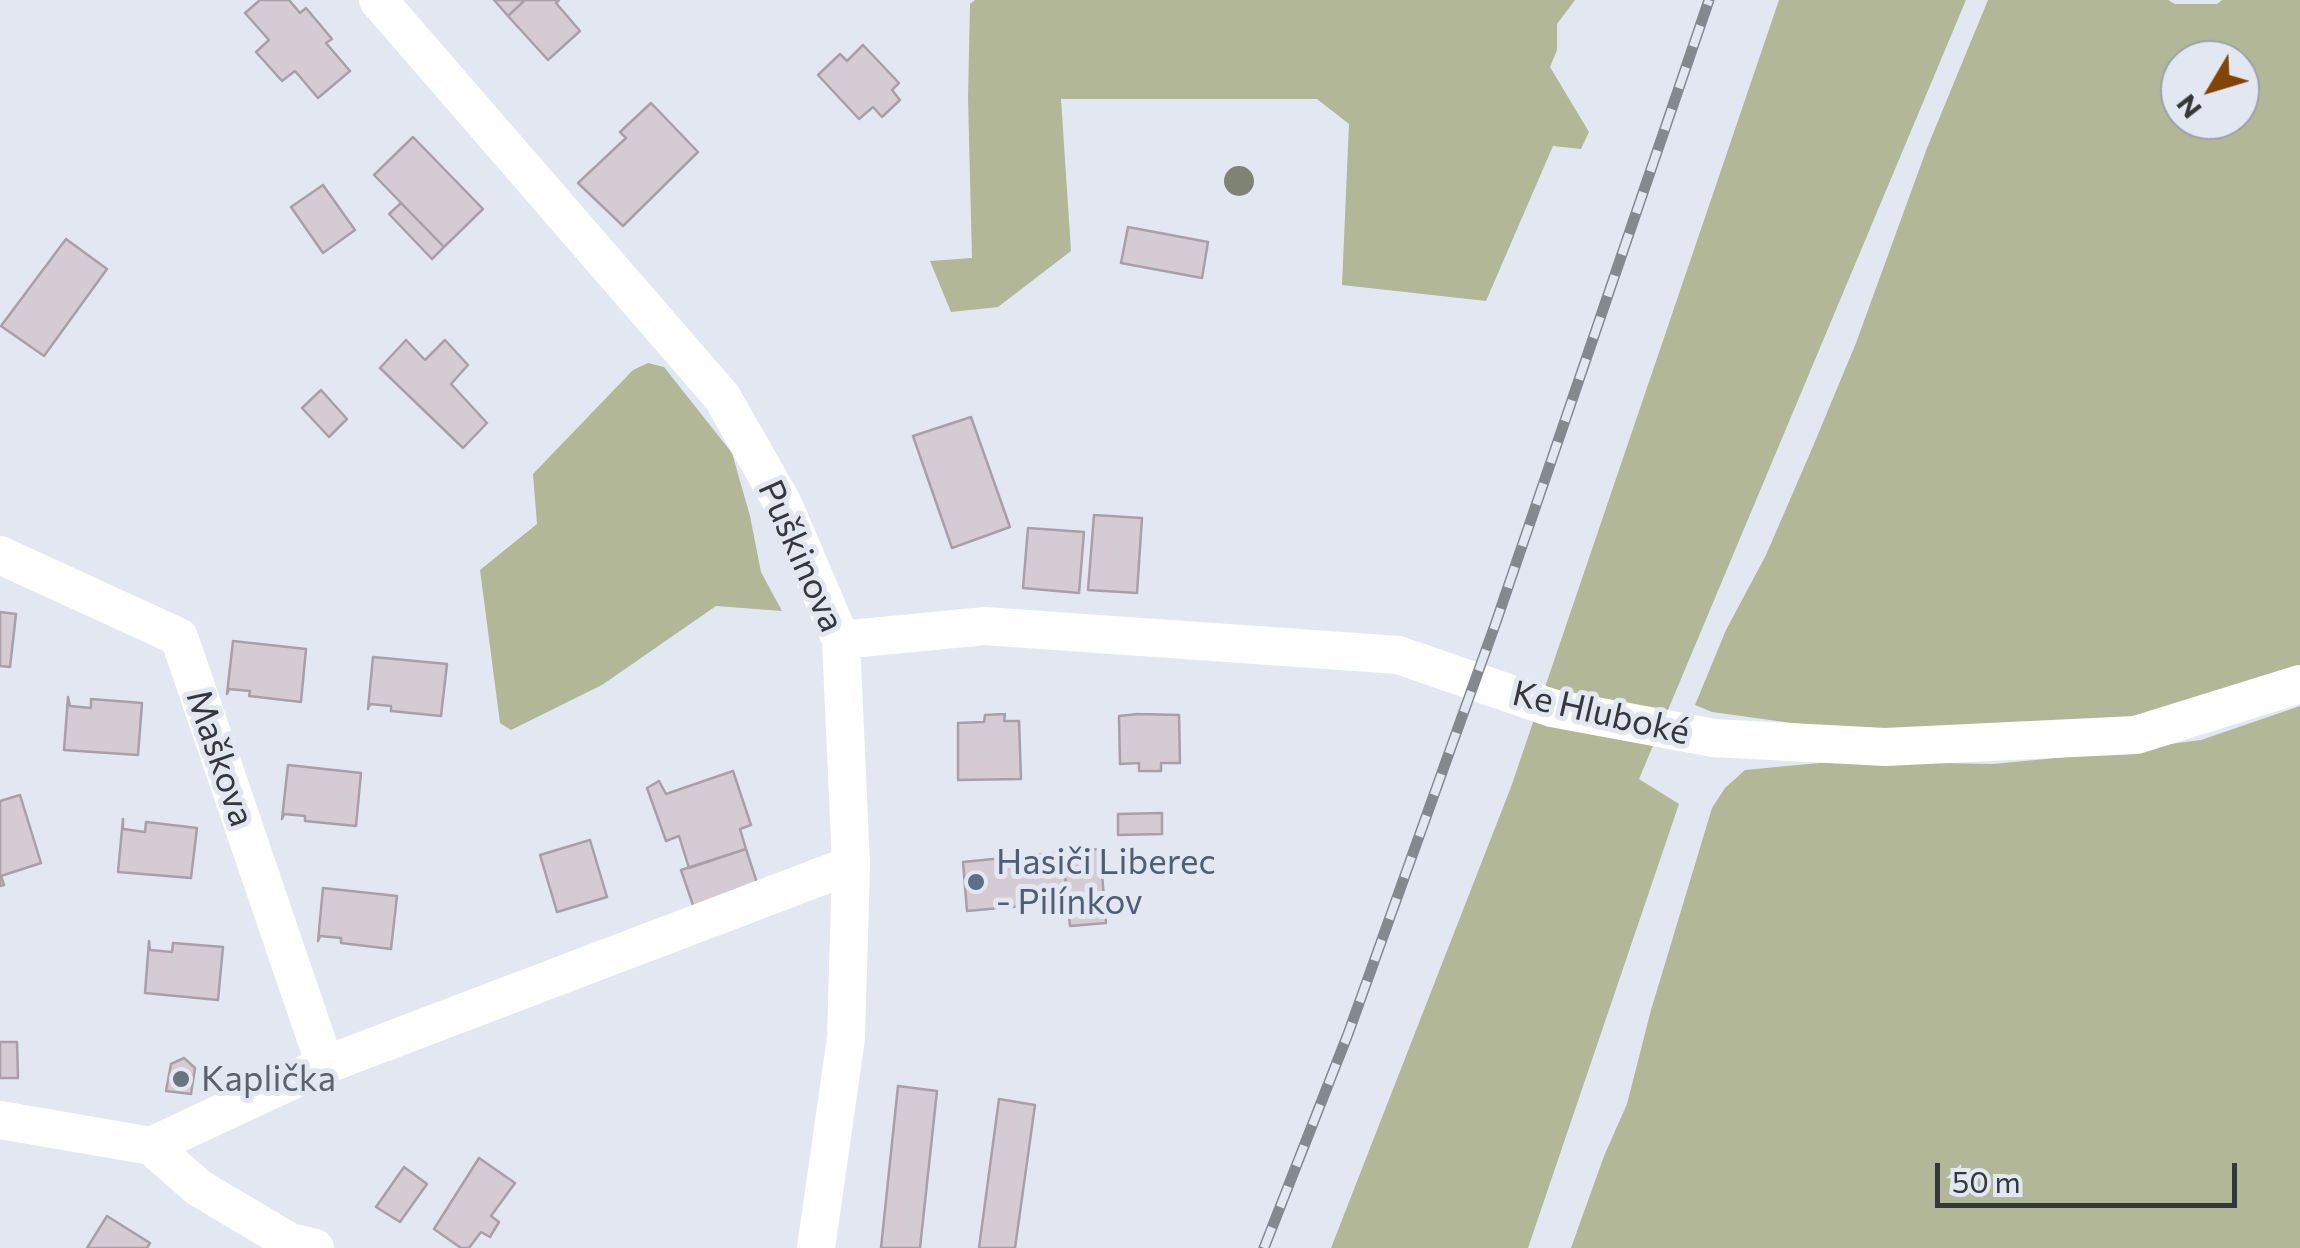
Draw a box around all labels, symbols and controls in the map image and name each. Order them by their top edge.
north arrow [2160,40,2260,140]
text: N [2168,88,2208,126]
street label: Puškinova [749,474,853,638]
street label: Ke Hluboké [1508,672,1694,754]
street label: Maškova [177,684,263,832]
place label: Hasiči Liberec - Pilínkov [996,841,1216,923]
marker: Hasiči Liberec - Pilínkov [965,871,987,893]
place label: Kaplička [201,1058,336,1100]
marker: Kaplička [170,1068,192,1090]
scale bar [1940,1143,2242,1205]
text: 50 m [1952,1162,2021,1199]

